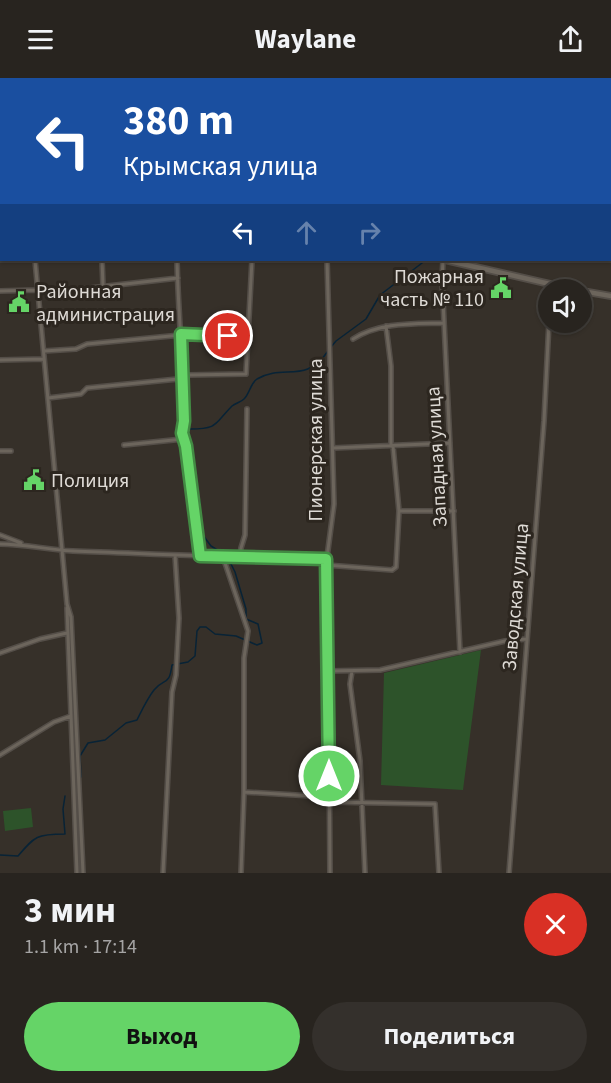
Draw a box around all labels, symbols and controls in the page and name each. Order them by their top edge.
text: Waylane [255,20,356,59]
icon: menu [24,23,57,56]
icon: share [554,23,587,56]
text: 380 m [123,91,234,151]
icon: left [24,102,102,180]
text: Крымская улица [123,147,318,186]
icon: left [227,216,260,249]
icon: ahead [290,216,323,249]
icon: right [353,216,386,249]
place label: Пожарная часть № 110 [380,263,484,314]
public building icon: Пожарная часть № 110 [489,276,513,300]
place label: Районная администрация [36,278,175,329]
map controls [538,279,592,333]
button: sound [538,279,592,333]
public building icon: Районная администрация [7,290,31,314]
pin [202,310,253,361]
icon: arrive [211,319,244,352]
street label: Пионерская улица [302,359,330,521]
street label: Западная улица [419,386,455,528]
place label: Полиция [51,467,129,495]
public building icon: Полиция [22,468,46,492]
street label: Заводская улица [496,522,536,672]
position arrow [297,744,361,808]
text: 3 мин [24,885,116,936]
button: close [524,893,587,956]
text: 1.1 km · 17:14 [24,933,137,961]
button: Выход [24,1002,300,1071]
button: Поделиться [312,1002,587,1071]

